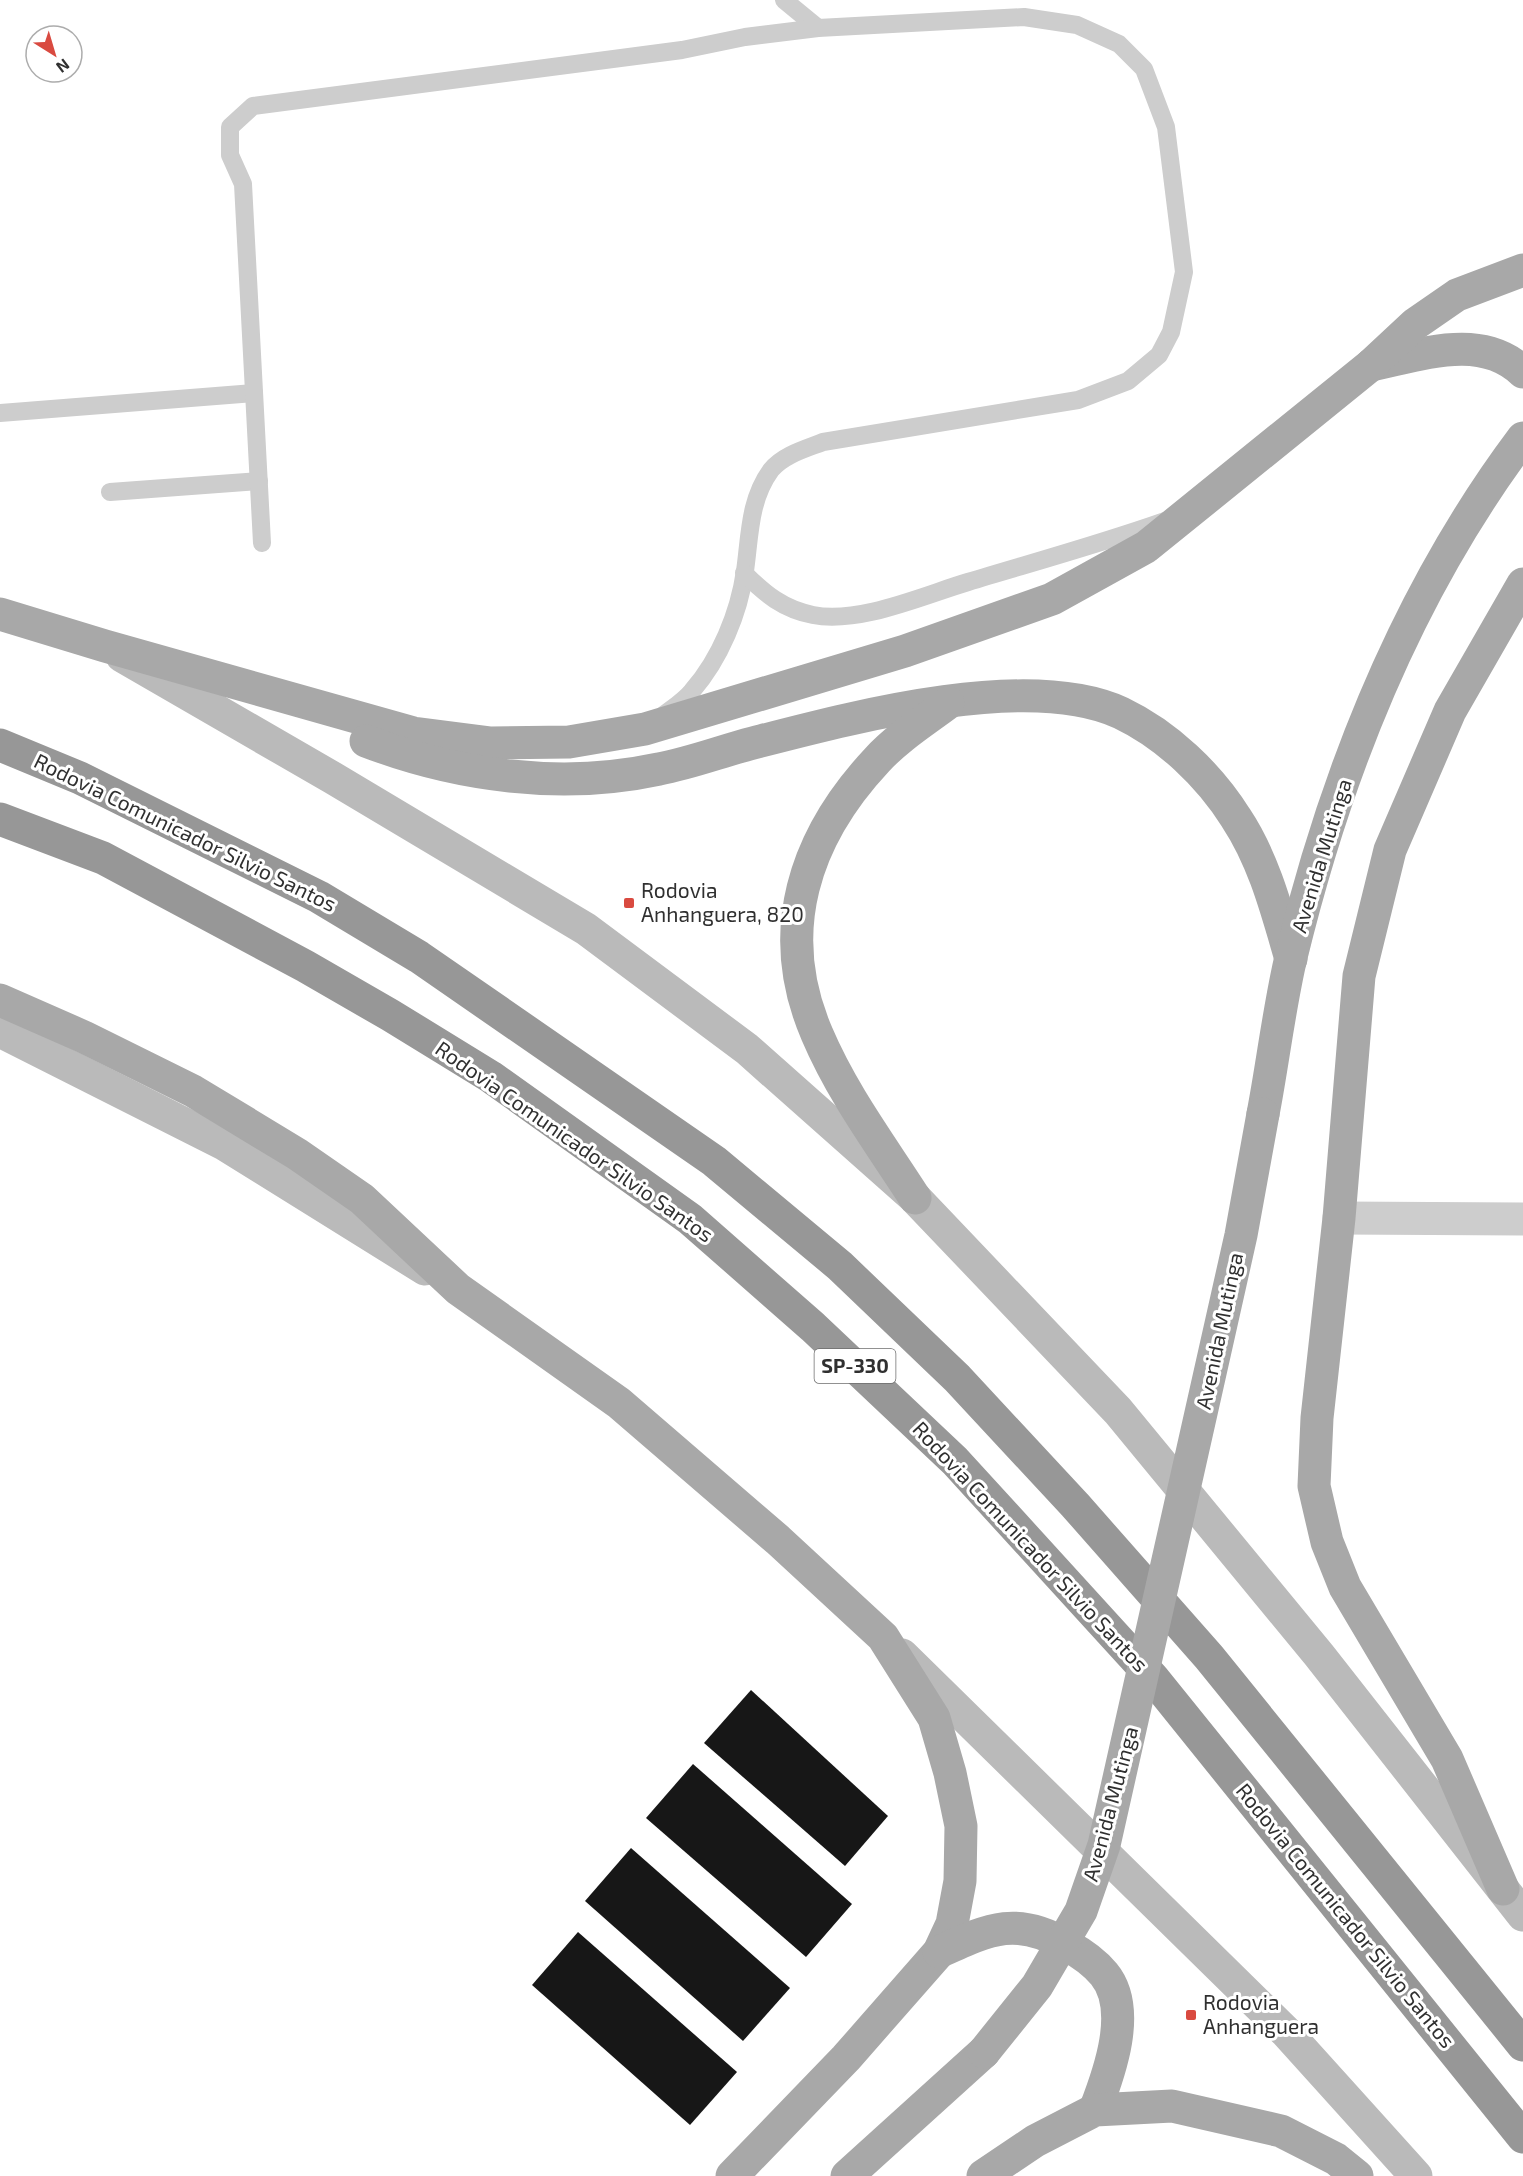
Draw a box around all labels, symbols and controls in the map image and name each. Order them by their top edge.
north arrow [24,24,84,84]
text: N [53,55,74,77]
street label: Rodovia Comunicador Silvio Santos [30,747,341,916]
street label: Avenida Mutinga [1285,776,1356,935]
place label: Rodovia Anhanguera, 820 [641,877,804,926]
marker: Rodovia Anhanguera, 820 [622,896,636,910]
street label: Rodovia Comunicador Silvio Santos [431,1035,718,1247]
street label: Avenida Mutinga [1190,1250,1247,1411]
road number: SP-330 [814,1349,896,1383]
street label: Rodovia Comunicador Silvio Santos [908,1416,1154,1676]
street label: Avenida Mutinga [1077,1723,1142,1884]
street label: Rodovia Comunicador Silvio Santos [1232,1778,1461,2052]
place label: Rodovia Anhanguera [1203,1989,1319,2038]
marker: Rodovia Anhanguera [1184,2008,1198,2022]

